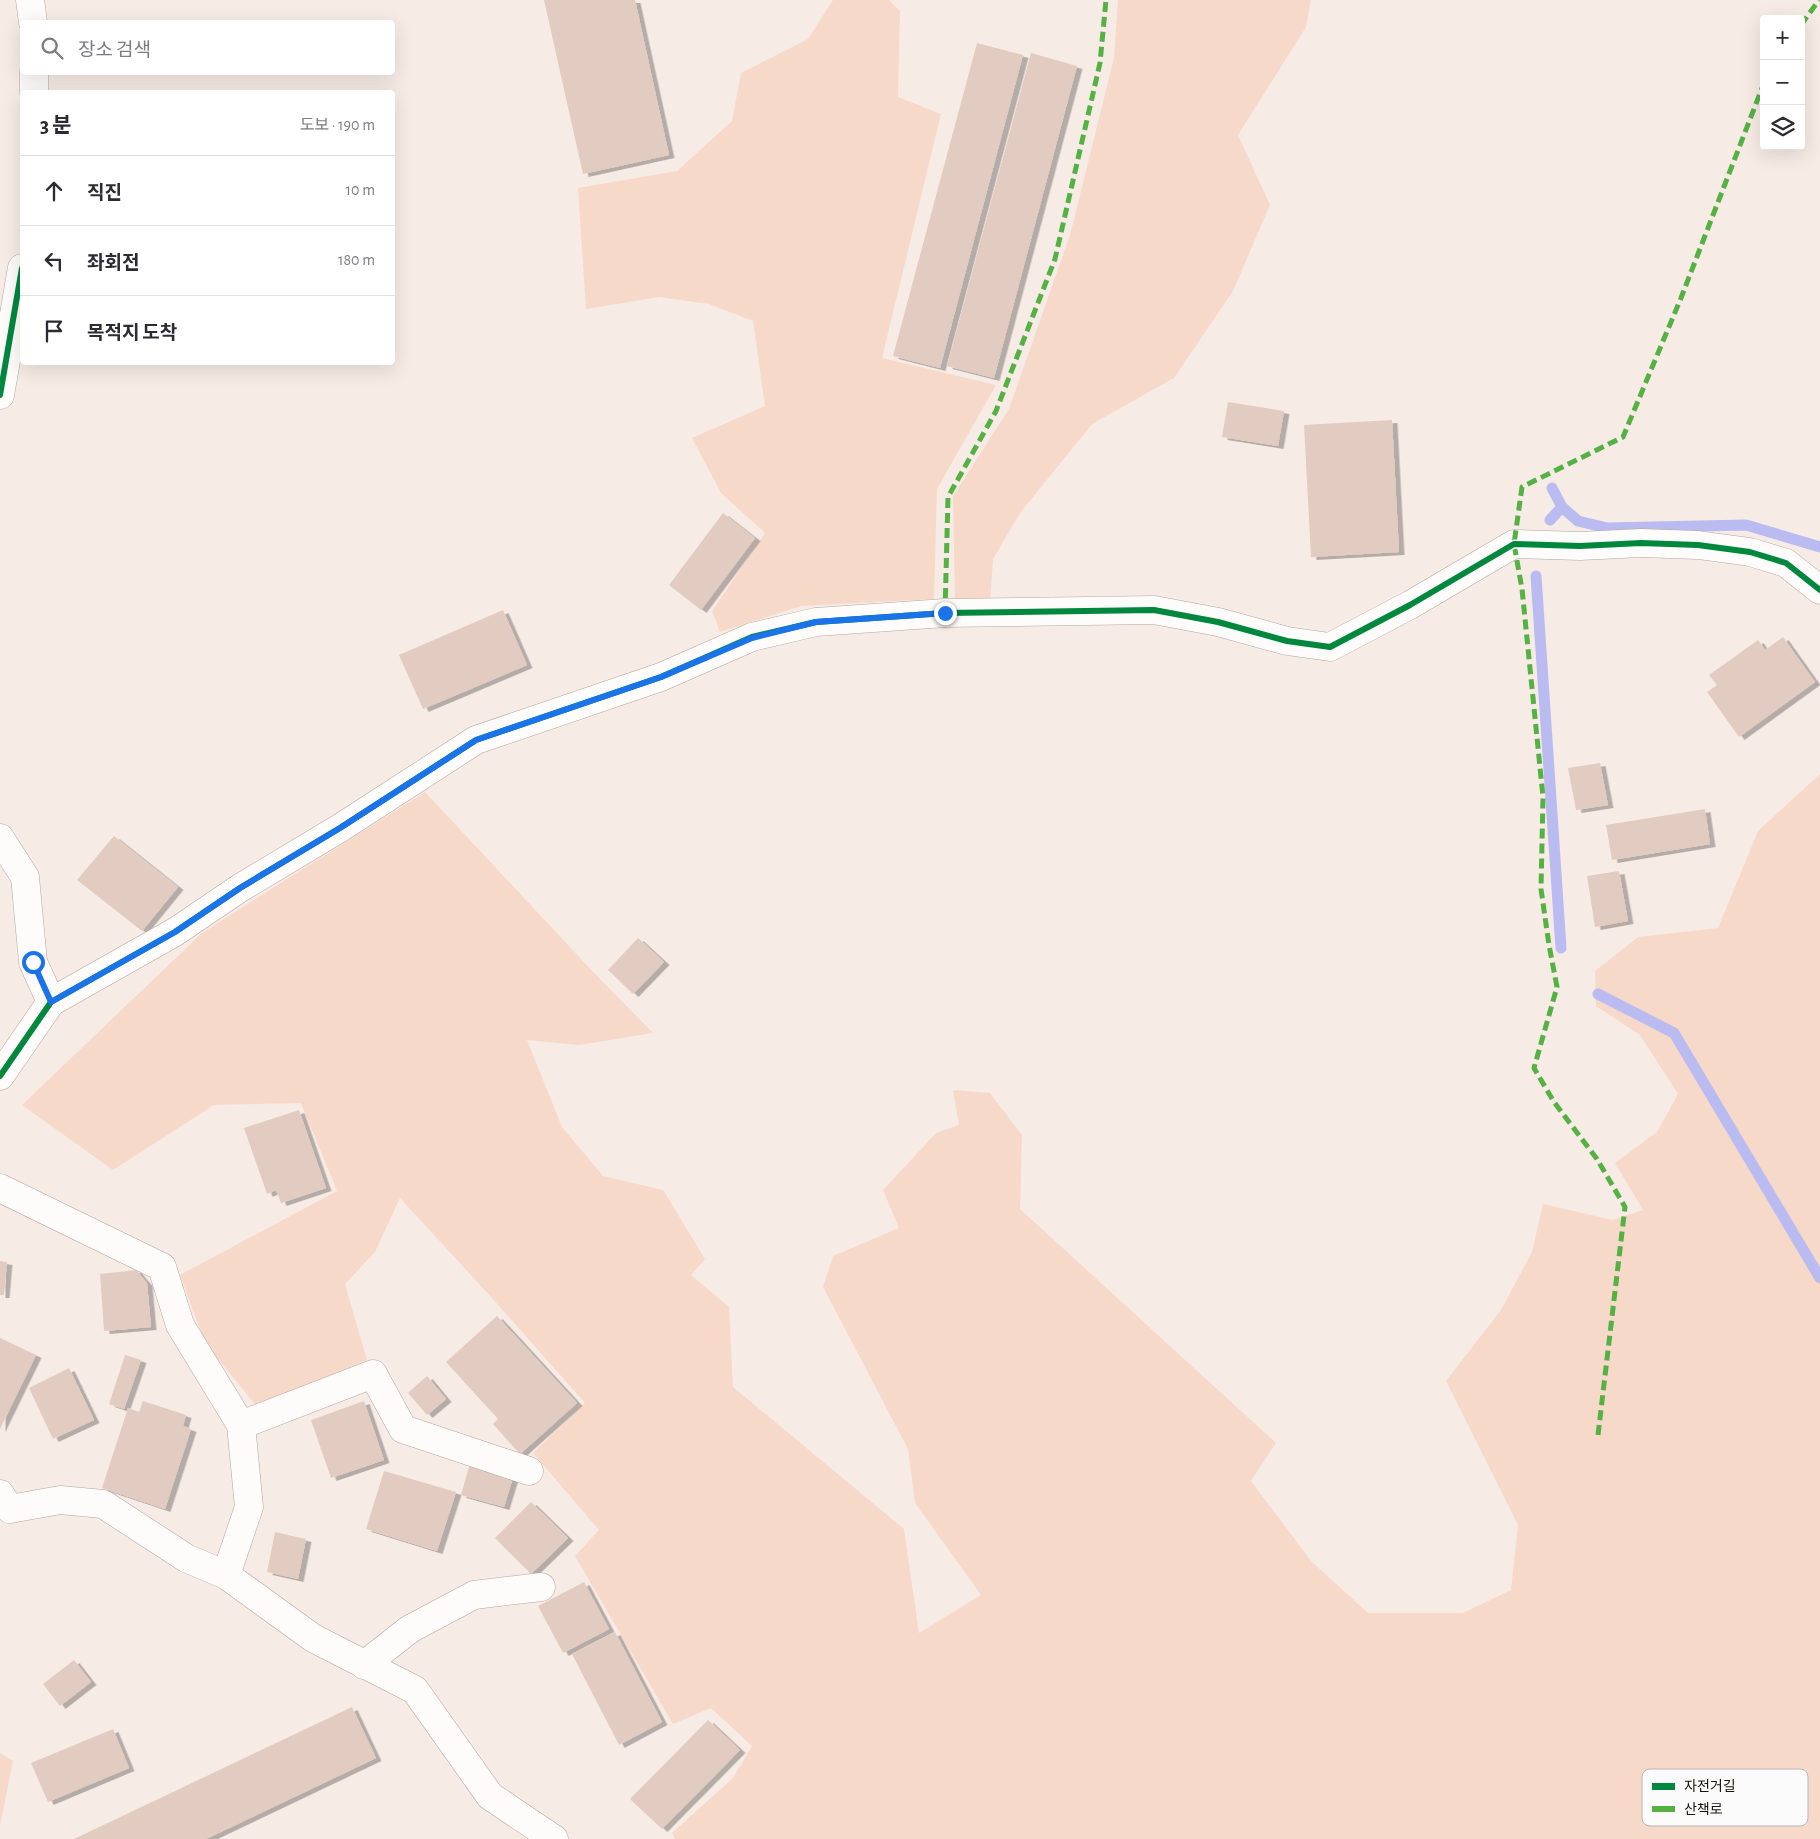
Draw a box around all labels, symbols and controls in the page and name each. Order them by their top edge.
map controls [1760,15,1805,150]
button: + [1760,15,1805,60]
search box [20,20,395,75]
icon: search [38,34,66,62]
text: 장소 검색 [78,41,151,60]
button: − [1760,60,1805,105]
button: layers [1760,105,1805,150]
text: 3 분 [40,115,72,136]
text: 도보 · 190 m [300,117,375,133]
icon: ahead [40,177,68,205]
text: 10 m [346,182,375,198]
text: 직진 [87,184,122,203]
icon: left [40,247,68,275]
text: 180 m [338,252,375,268]
text: 좌회전 [87,254,139,273]
icon: arrive [40,317,68,345]
text: 목적지 도착 [87,324,177,343]
route end [934,602,957,625]
route start [22,951,45,974]
legend [1642,1769,1808,1826]
text: 자전거길 [1684,1779,1736,1794]
text: 산책로 [1684,1802,1723,1817]

